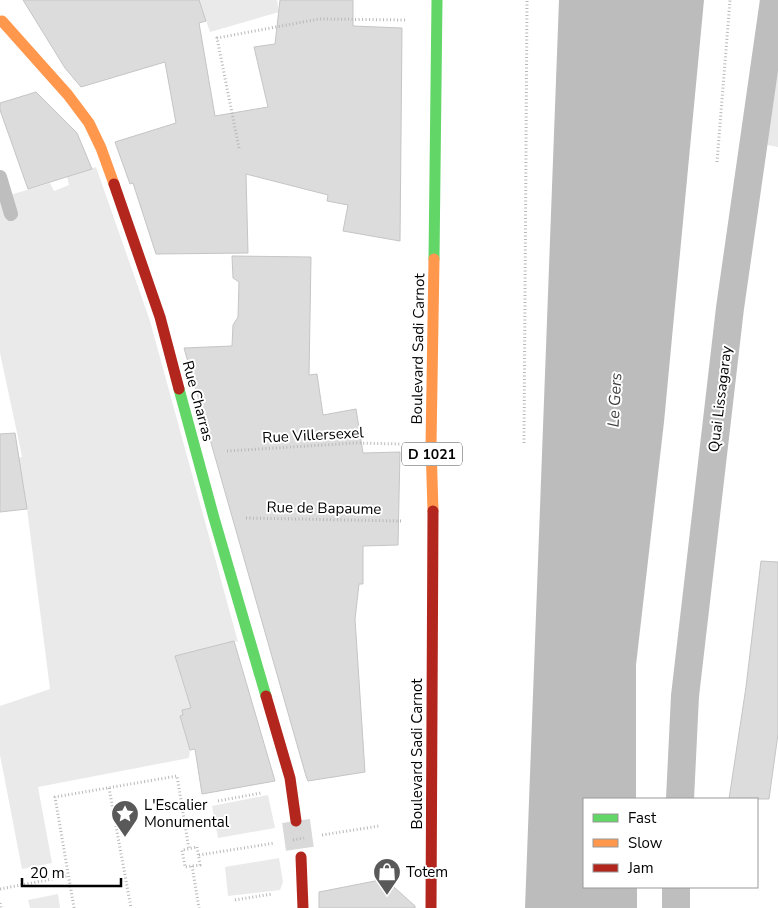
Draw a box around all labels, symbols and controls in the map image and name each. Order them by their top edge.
street label: Boulevard Sadi Carnot [407,273,429,425]
street label: Quai Lissagaray [704,344,736,453]
street label: Rue Charras [178,358,218,444]
water label: Le Gers [603,372,627,428]
street label: Rue Villersexel [262,422,365,448]
road number: D 1021 [402,442,462,466]
street label: Rue de Bapaume [266,497,382,519]
street label: Boulevard Sadi Carnot [407,678,427,830]
place label: L'Escalier Monumental [144,795,230,832]
legend [583,798,758,888]
place icon: L'Escalier Monumental [110,799,140,838]
text: Fast [628,808,657,828]
text: Slow [628,833,663,853]
scale bar [22,856,121,888]
shop icon: Totem [372,857,402,896]
text: Jam [627,858,654,878]
place label: Totem [406,862,448,882]
text: 20 m [30,863,65,883]

